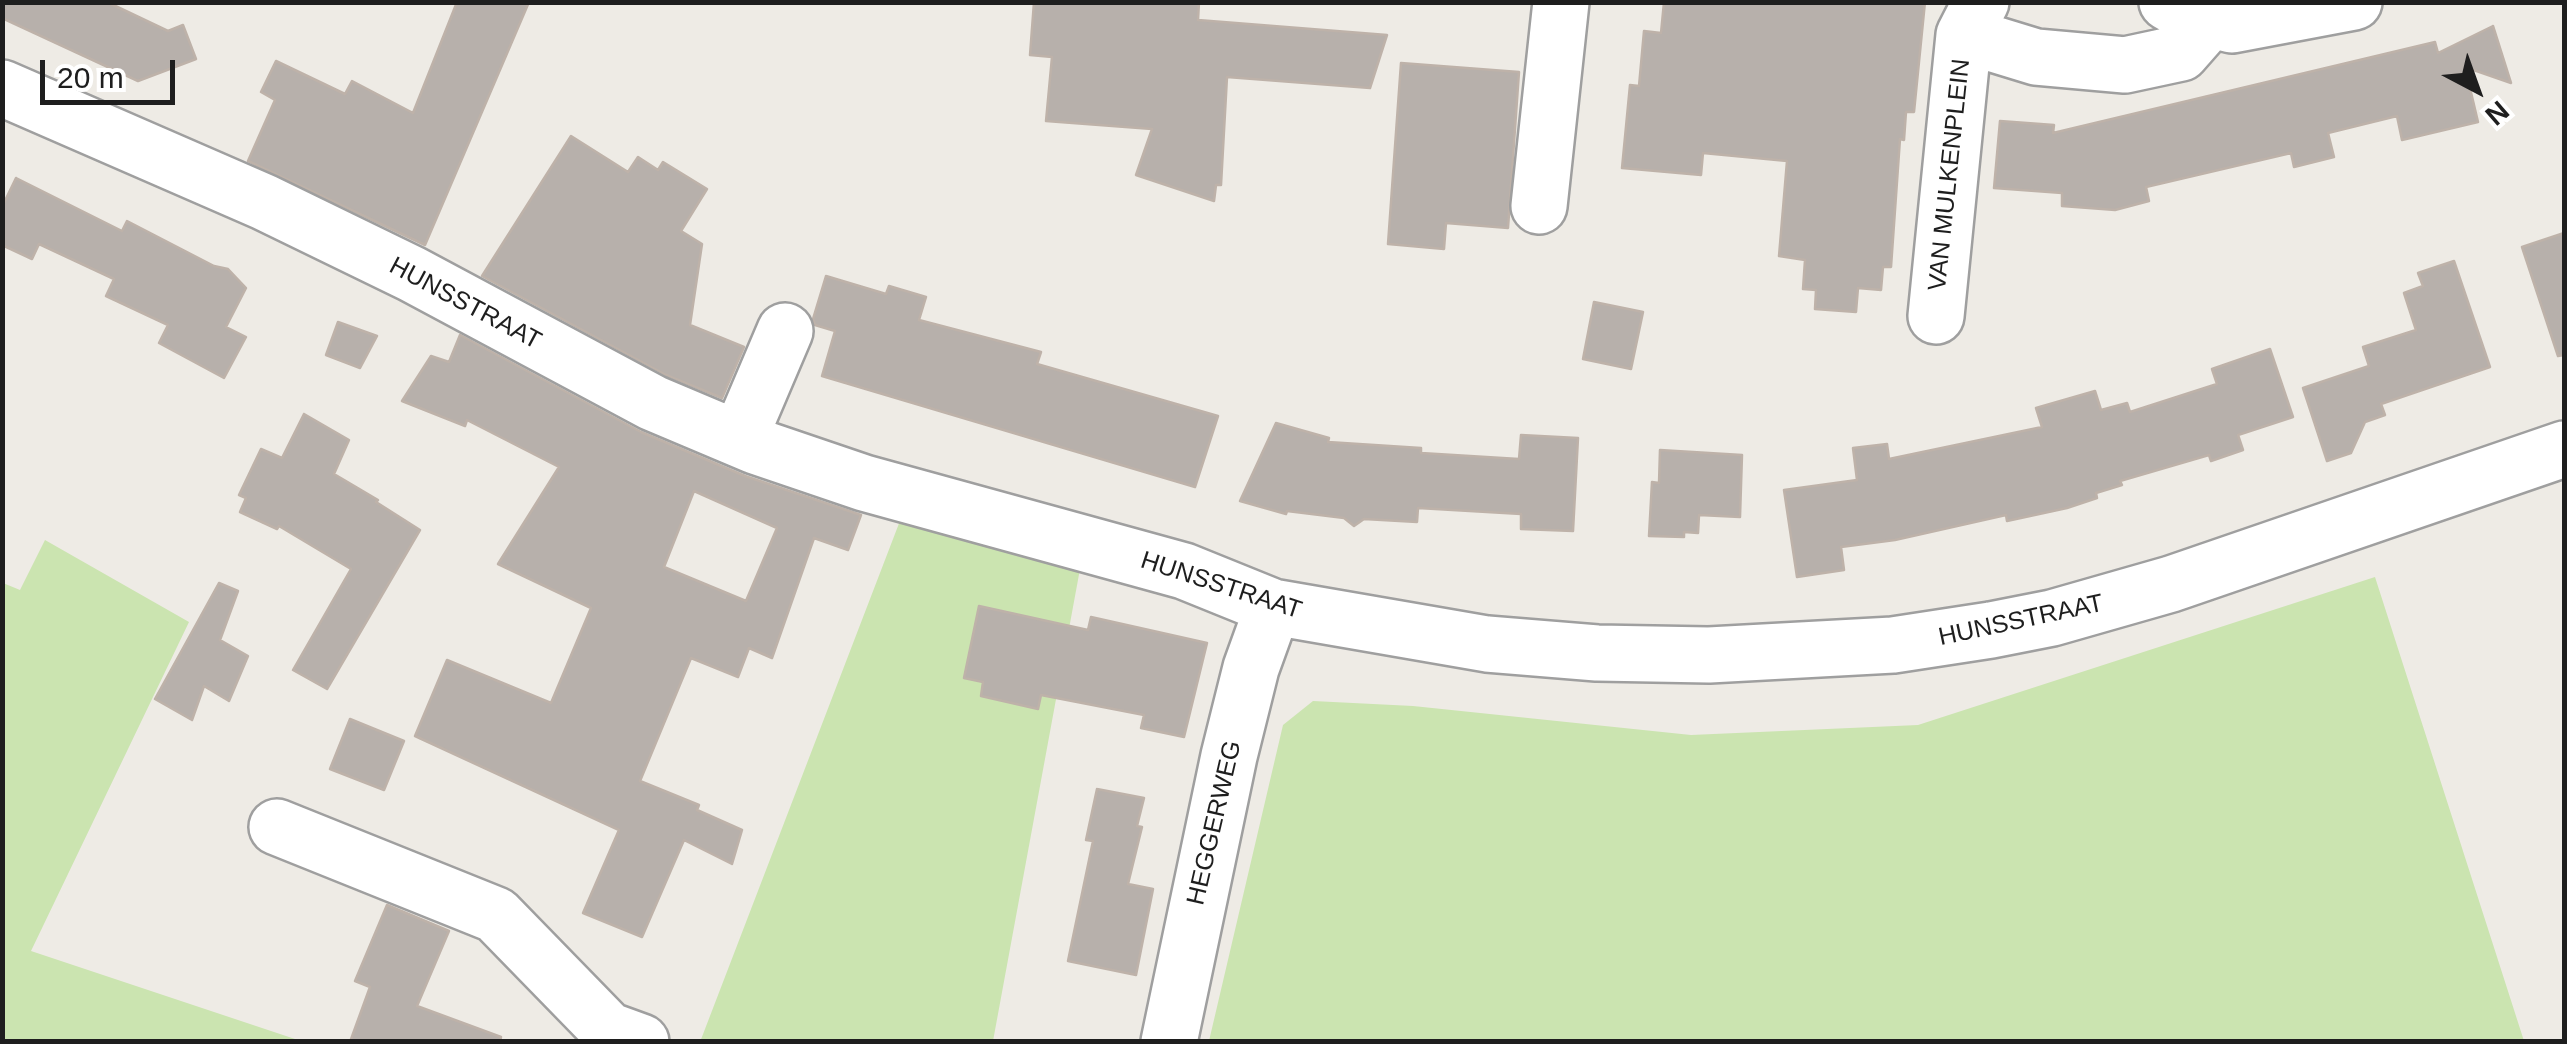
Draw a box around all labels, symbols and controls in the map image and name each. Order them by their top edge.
scale bar [45,40,180,102]
north arrow [2427,40,2527,140]
street label: VAN MULKENPLEIN [1923,58,1977,292]
text: 20 m [57,61,124,94]
text: N [2479,95,2515,131]
street label: HUNSSTRAAT [384,251,546,357]
street label: HUNSSTRAAT [1137,546,1305,626]
street label: HUNSSTRAAT [1936,589,2106,653]
street label: HEGGERWEG [1182,738,1248,908]

